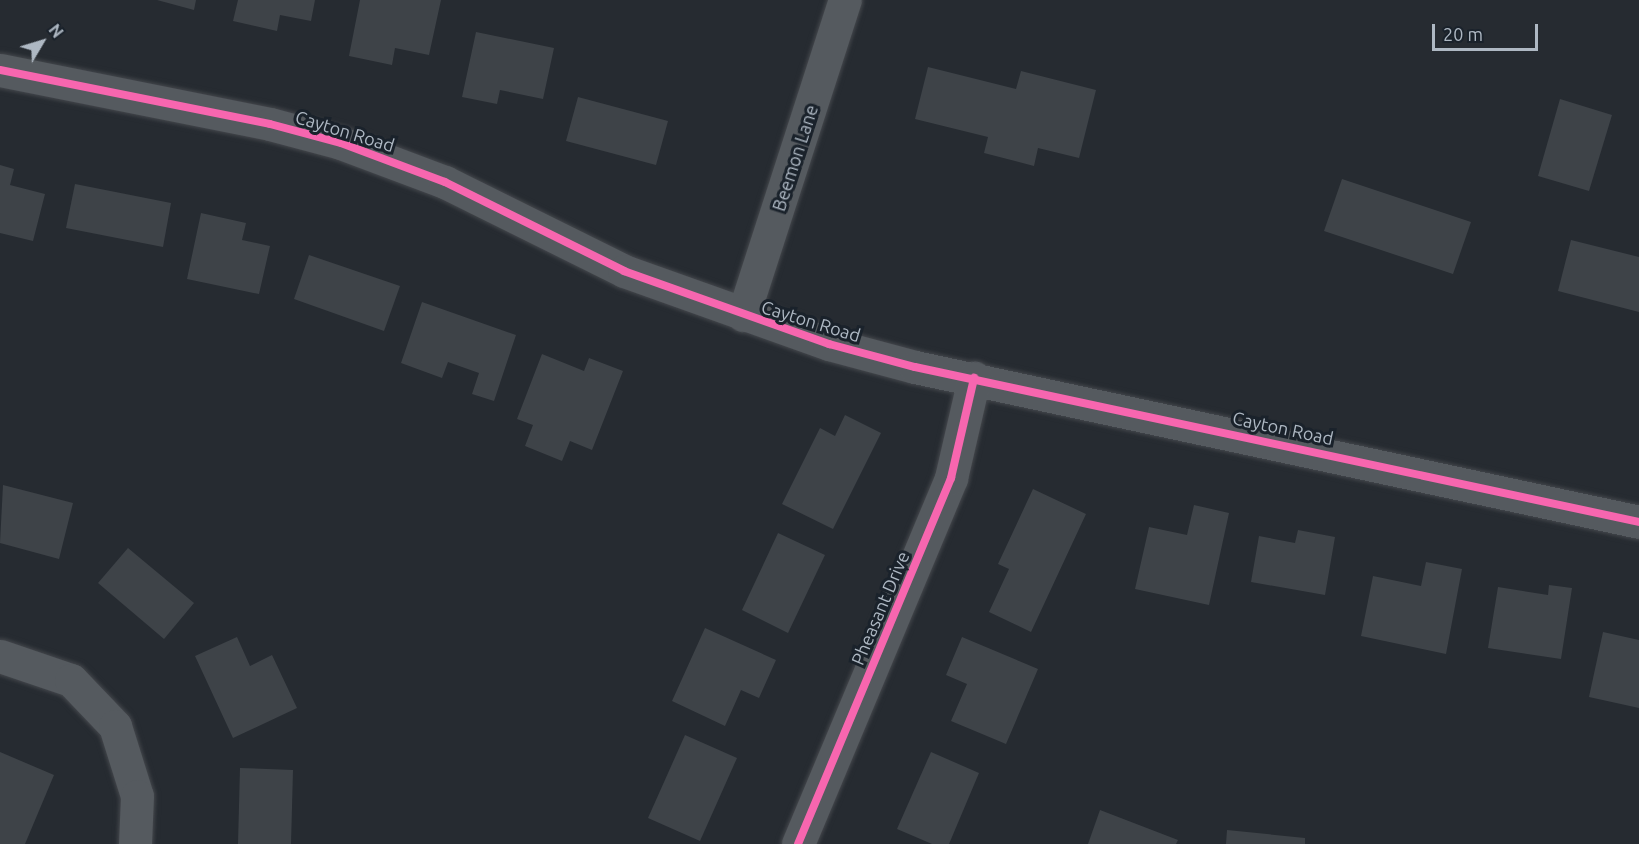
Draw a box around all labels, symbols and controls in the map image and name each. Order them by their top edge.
north arrow [12,12,72,72]
scale bar [1435,12,1542,50]
text: N [45,21,67,41]
text: 20 m [1443,24,1483,44]
street label: Beemon Lane [768,102,822,214]
street label: Cayton Road [293,106,397,156]
street label: Cayton Road [759,296,863,346]
street label: Cayton Road [1231,407,1335,449]
street label: Pheasant Drive [846,548,914,668]

